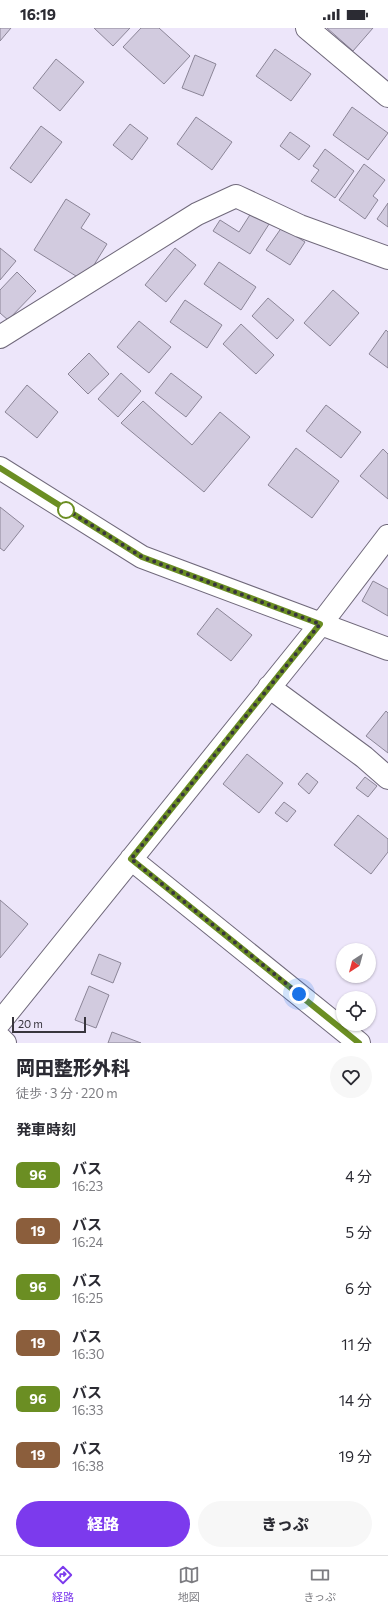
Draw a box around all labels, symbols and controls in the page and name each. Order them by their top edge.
text: 16:19 [20,5,56,23]
unlabelled marker [57,501,75,519]
north arrow [336,943,376,983]
map controls [336,943,376,1031]
your location [289,984,309,1004]
button: locate [336,991,376,1031]
scale bar [12,1015,86,1034]
text: 20 m [18,1017,43,1030]
text: 岡田整形外科 [16,1056,130,1079]
button: heart [330,1056,372,1098]
text: 徒歩 · 3 分 · 220 m [16,1085,118,1101]
text: 発車時刻 [16,1120,76,1138]
text: バス [72,1159,102,1177]
text: 96 [29,1166,47,1183]
text: 4 分 [345,1167,372,1185]
text: 16:23 [72,1178,103,1194]
text: バス [72,1215,102,1233]
text: 19 [31,1222,45,1239]
text: 5 分 [346,1223,372,1241]
text: 16:24 [72,1234,103,1250]
text: バス [72,1271,102,1289]
text: 96 [29,1278,47,1295]
text: 6 分 [345,1279,372,1297]
text: 16:25 [72,1290,103,1306]
text: バス [72,1327,102,1345]
text: 19 [31,1334,45,1351]
text: 11 分 [341,1335,372,1353]
text: 16:30 [72,1346,104,1362]
text: バス [72,1383,102,1401]
text: 96 [29,1390,47,1407]
text: 14 分 [339,1391,372,1409]
text: 16:33 [72,1402,103,1418]
text: バス [72,1439,102,1457]
text: 19 [31,1446,45,1463]
text: 19 分 [339,1447,372,1465]
text: 16:38 [72,1458,104,1474]
button: 経路 [16,1501,190,1547]
button: きっぷ [198,1501,372,1547]
tab: 経路 [52,1564,74,1604]
tab: 地図 [178,1564,200,1604]
tab: きっぷ [304,1564,336,1604]

